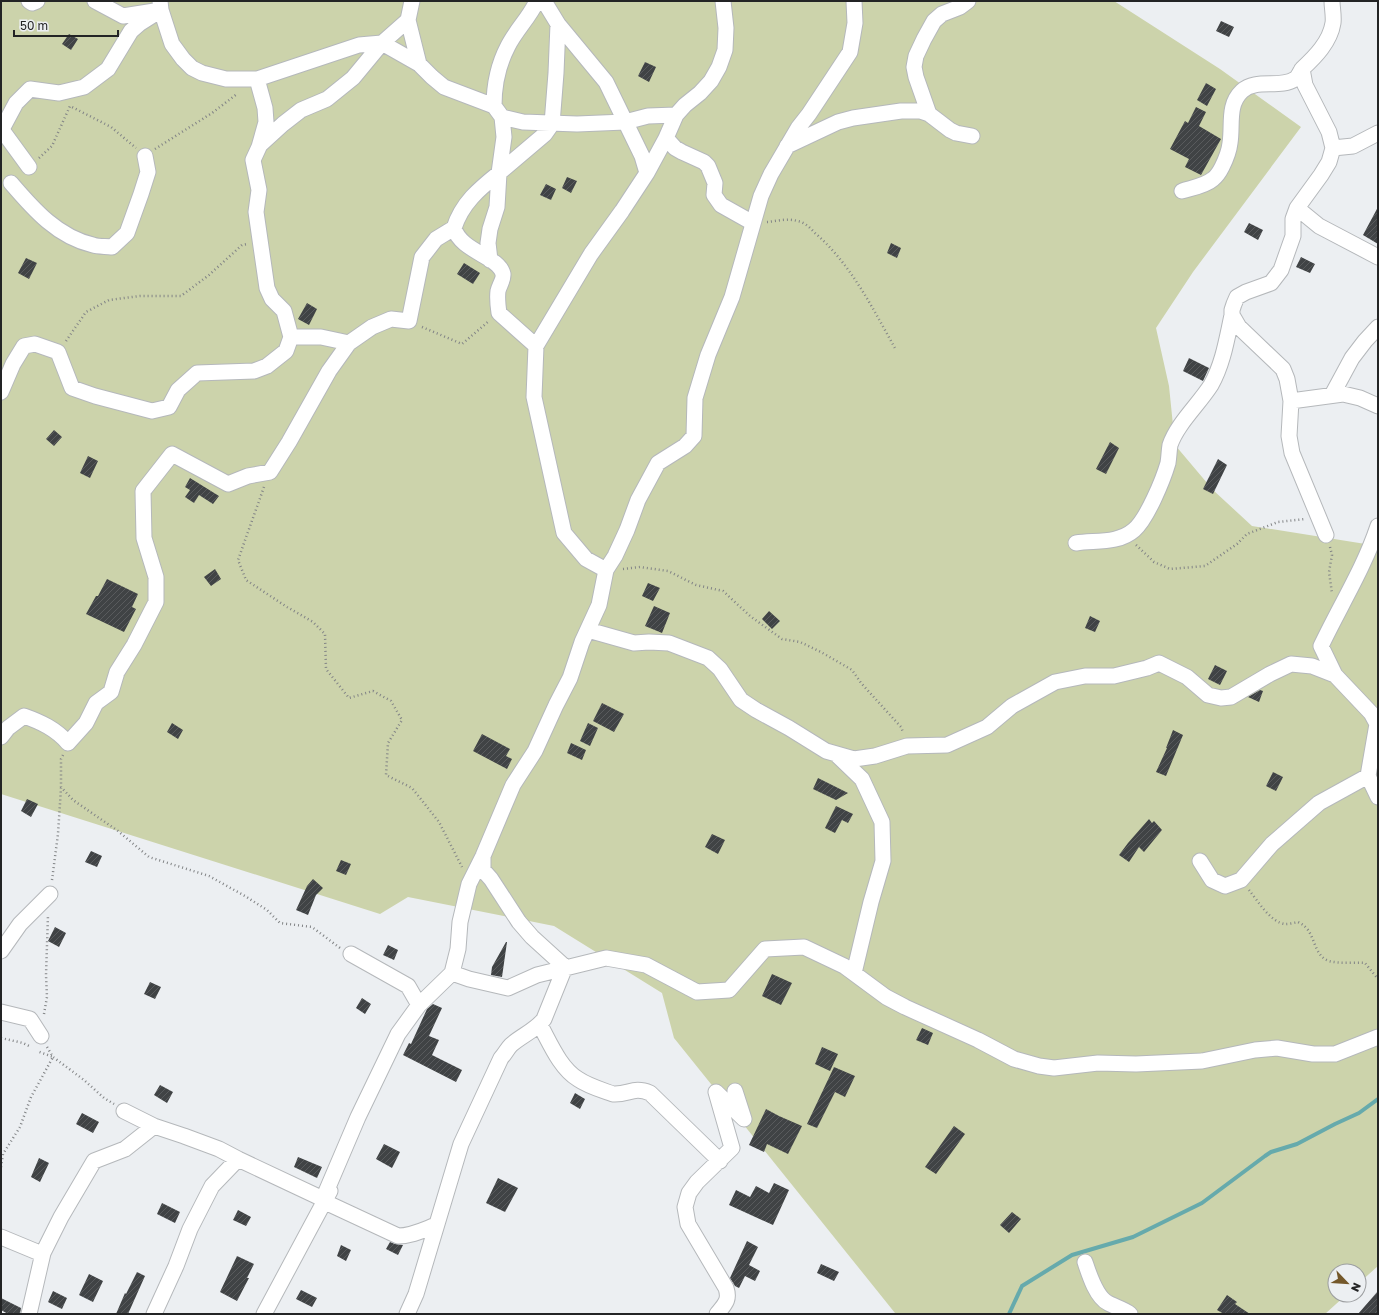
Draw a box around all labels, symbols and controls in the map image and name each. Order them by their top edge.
scale bar [14,12,118,38]
text: 50 m [20,18,48,33]
north arrow [1327,1263,1367,1303]
text: N [1349,1281,1364,1294]

